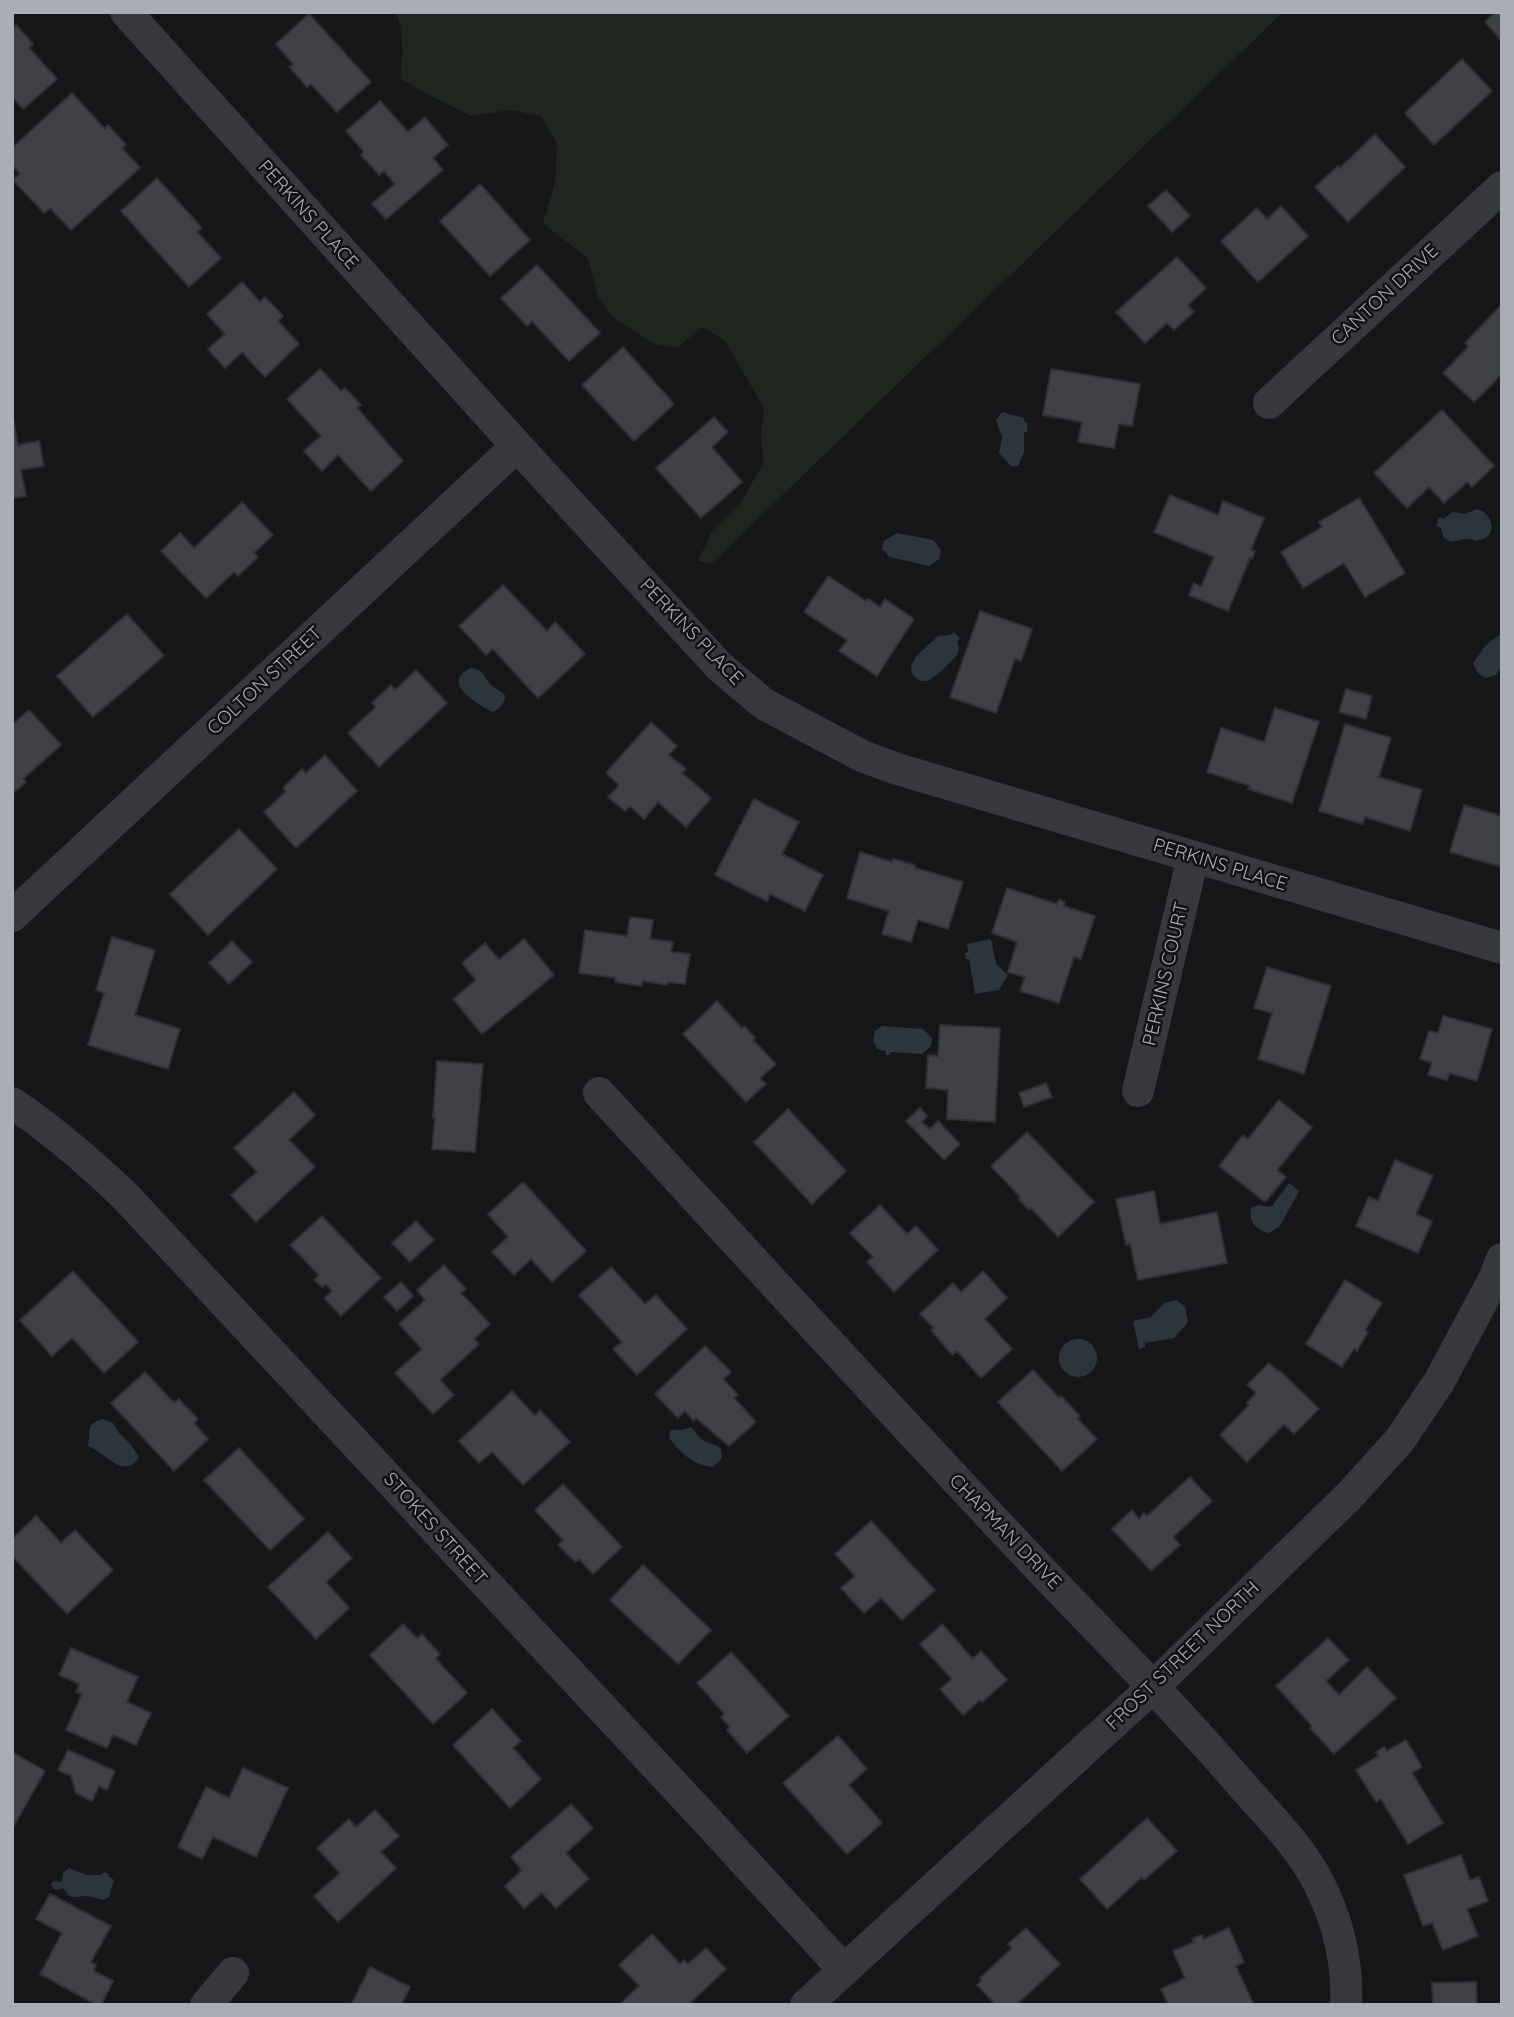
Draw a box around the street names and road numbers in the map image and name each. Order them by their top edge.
street label: PERKINS PLACE [253,156,363,274]
street label: CANTON DRIVE [1327,240,1443,350]
street label: PERKINS PLACE [635,574,747,690]
street label: COLTON STREET [203,622,327,740]
street label: PERKINS PLACE [1150,834,1290,896]
street label: PERKINS COURT [1138,900,1194,1048]
street label: STOKES STREET [378,1468,492,1590]
street label: CHAPMAN DRIVE [944,1470,1066,1594]
street label: FROST STREET NORTH [1102,1577,1264,1735]

